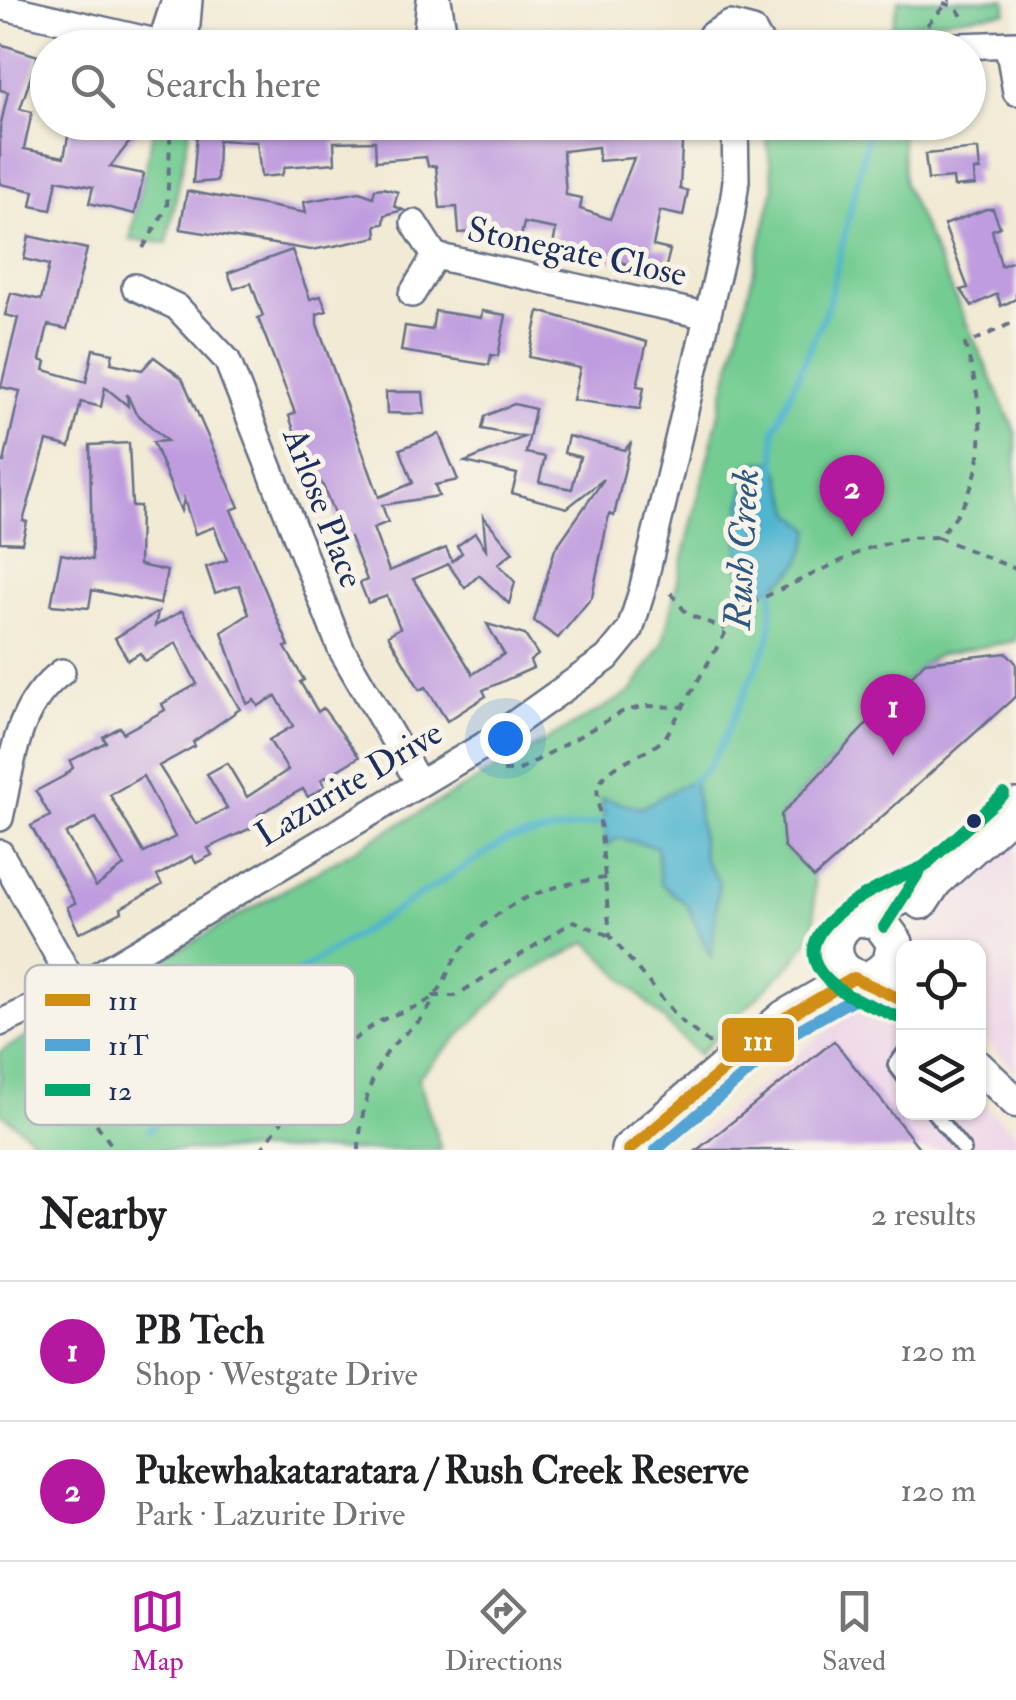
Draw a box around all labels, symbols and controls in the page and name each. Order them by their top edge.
search box [30,30,986,140]
icon: search [65,58,120,113]
text: Search here [145,61,321,109]
street label: Stonegate Close [463,207,691,297]
street label: Arlose Place [272,421,374,594]
pin: 2 [820,454,884,537]
water label: Rush Creek [714,467,770,632]
pin: 1 [860,674,926,756]
street label: Lazurite Drive [247,711,451,857]
your location [480,713,531,764]
unlabelled marker [964,811,984,831]
map controls [896,940,986,1120]
button: locate [896,940,986,1030]
legend [25,965,355,1125]
text: 111 [108,984,138,1019]
line badge: 111 [720,1016,796,1064]
text: 111 [743,1024,773,1059]
text: 11T [108,1029,149,1064]
button: layers [896,1030,986,1120]
text: 12 [108,1074,132,1109]
text: Nearby [40,1189,166,1241]
text: 2 results [871,1195,976,1235]
text: PB Tech [135,1307,265,1355]
text: 1 [67,1331,78,1371]
text: 120 m [900,1331,976,1371]
text: Shop · Westgate Drive [135,1355,418,1395]
text: Pukewhakataratara / Rush Creek Reserve [135,1447,749,1495]
text: 2 [64,1471,81,1511]
text: 120 m [900,1471,976,1511]
text: Park · Lazurite Drive [135,1495,405,1535]
tab: Map [130,1584,185,1679]
tab: Directions [445,1584,562,1679]
tab: Saved [822,1584,886,1679]

